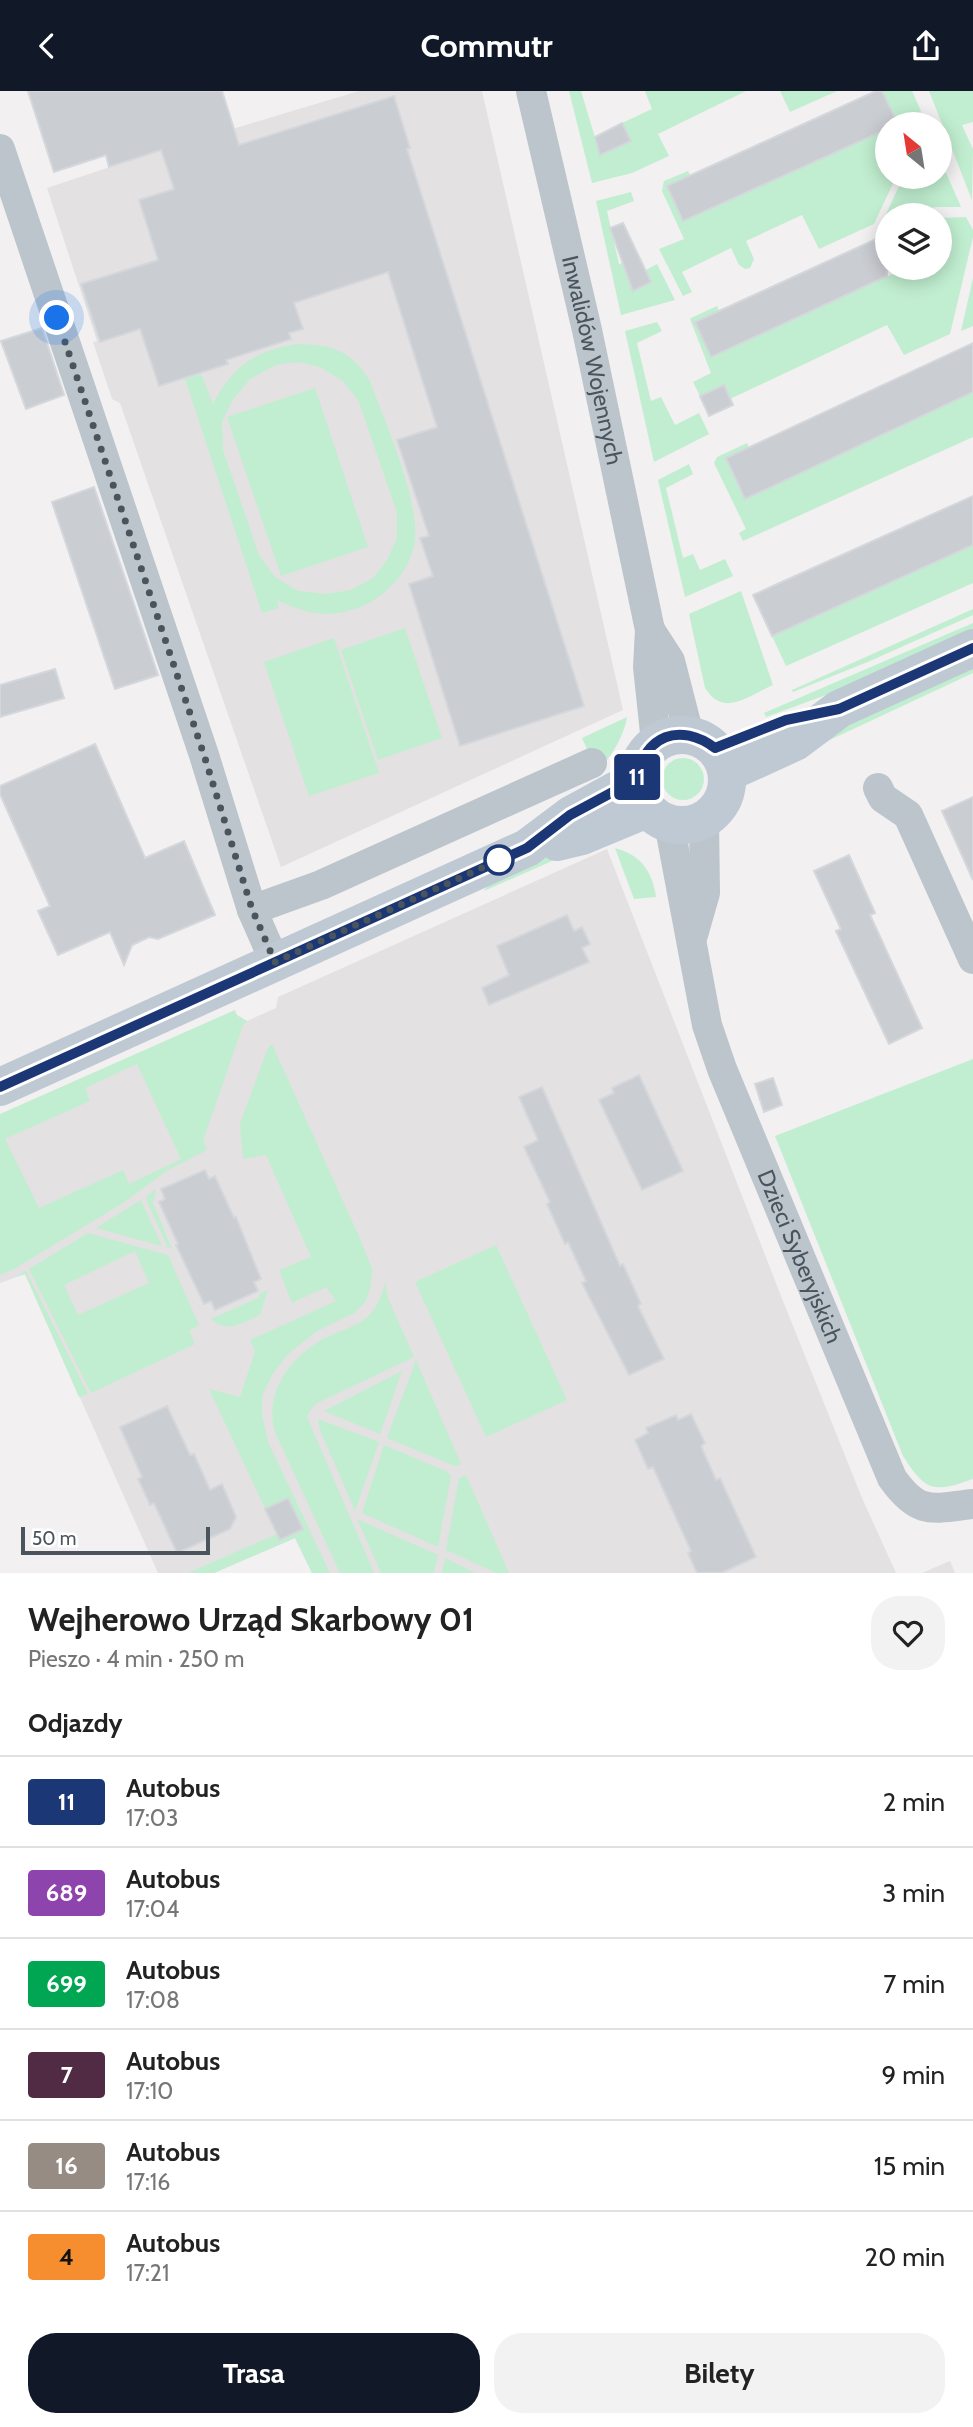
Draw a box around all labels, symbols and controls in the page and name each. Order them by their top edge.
text: Commutr [420,26,553,65]
icon: back [28,27,66,65]
icon: share [907,27,945,65]
north arrow [875,112,952,189]
map controls [875,112,952,280]
button: layers [875,203,952,280]
street label: Inwalidów Wojennych [556,253,629,467]
your location [39,300,74,335]
line badge: 11 [606,754,668,800]
text: 11 [628,762,646,791]
unlabelled marker [484,845,514,875]
street label: Dzieci Syberyjskich [751,1165,848,1347]
scale bar [21,1524,210,1556]
text: 50 m [32,1527,76,1550]
button: heart [871,1596,945,1670]
text: Wejherowo Urząd Skarbowy 01 [28,1599,474,1639]
text: Pieszo · 4 min · 250 m [28,1645,244,1673]
text: Odjazdy [28,1707,123,1739]
text: Autobus [126,1772,220,1804]
text: 2 min [883,1786,945,1818]
text: 11 [58,1787,75,1816]
text: 17:03 [126,1804,178,1832]
text: Autobus [126,1863,220,1895]
text: 3 min [882,1877,945,1909]
text: 689 [46,1878,87,1907]
text: 17:04 [126,1895,179,1923]
text: Autobus [126,1954,220,1986]
text: 7 min [883,1968,945,2000]
text: 699 [46,1969,87,1998]
text: 17:08 [126,1986,180,2014]
text: Autobus [126,2045,220,2077]
text: 9 min [882,2059,945,2091]
text: 7 [60,2060,73,2089]
text: 17:10 [126,2077,173,2105]
text: Autobus [126,2136,220,2168]
text: 15 min [874,2150,945,2182]
text: 16 [55,2151,78,2180]
text: 17:16 [126,2168,170,2196]
text: Autobus [126,2227,220,2259]
text: 20 min [865,2241,945,2273]
text: 4 [59,2242,74,2271]
text: 17:21 [126,2259,169,2287]
button: Trasa [28,2333,480,2413]
button: Bilety [494,2333,945,2413]

